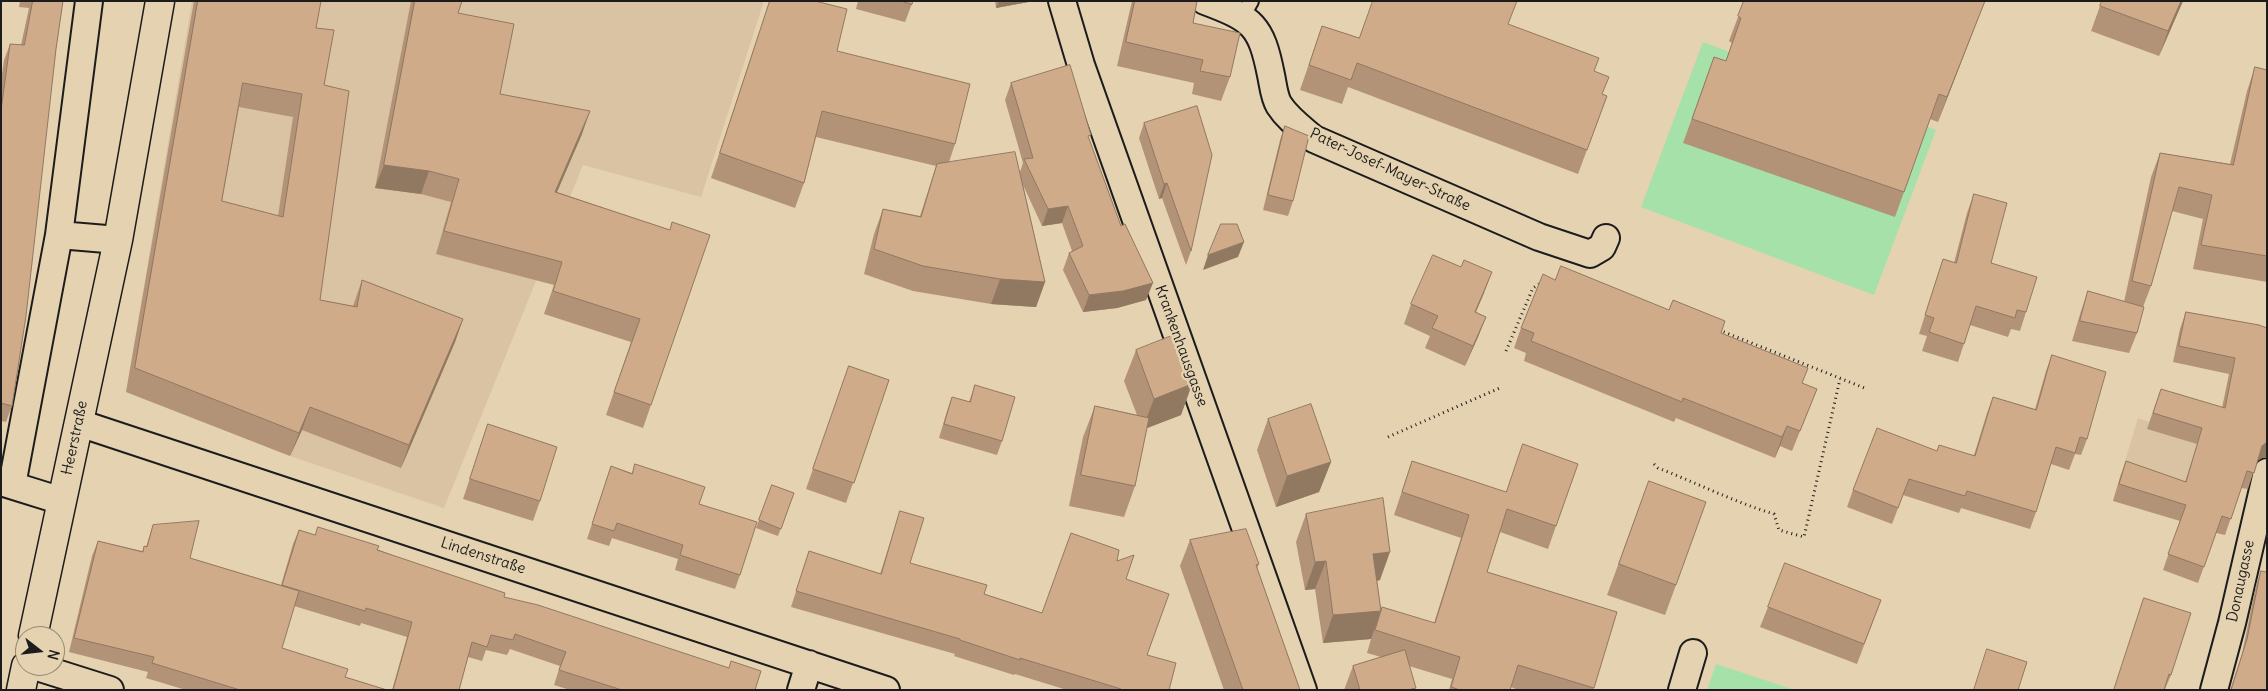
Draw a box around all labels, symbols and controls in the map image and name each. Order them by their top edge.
street label: Pater-Josef-Mayer-Straße [1307,125,1473,215]
street label: Krankenhausgasse [1151,283,1211,409]
street label: Heerstraße [58,399,92,477]
street label: Lindenstraße [438,534,528,578]
street label: Donaugasse [2224,538,2258,624]
north arrow [15,626,65,676]
text: N [43,648,63,662]

